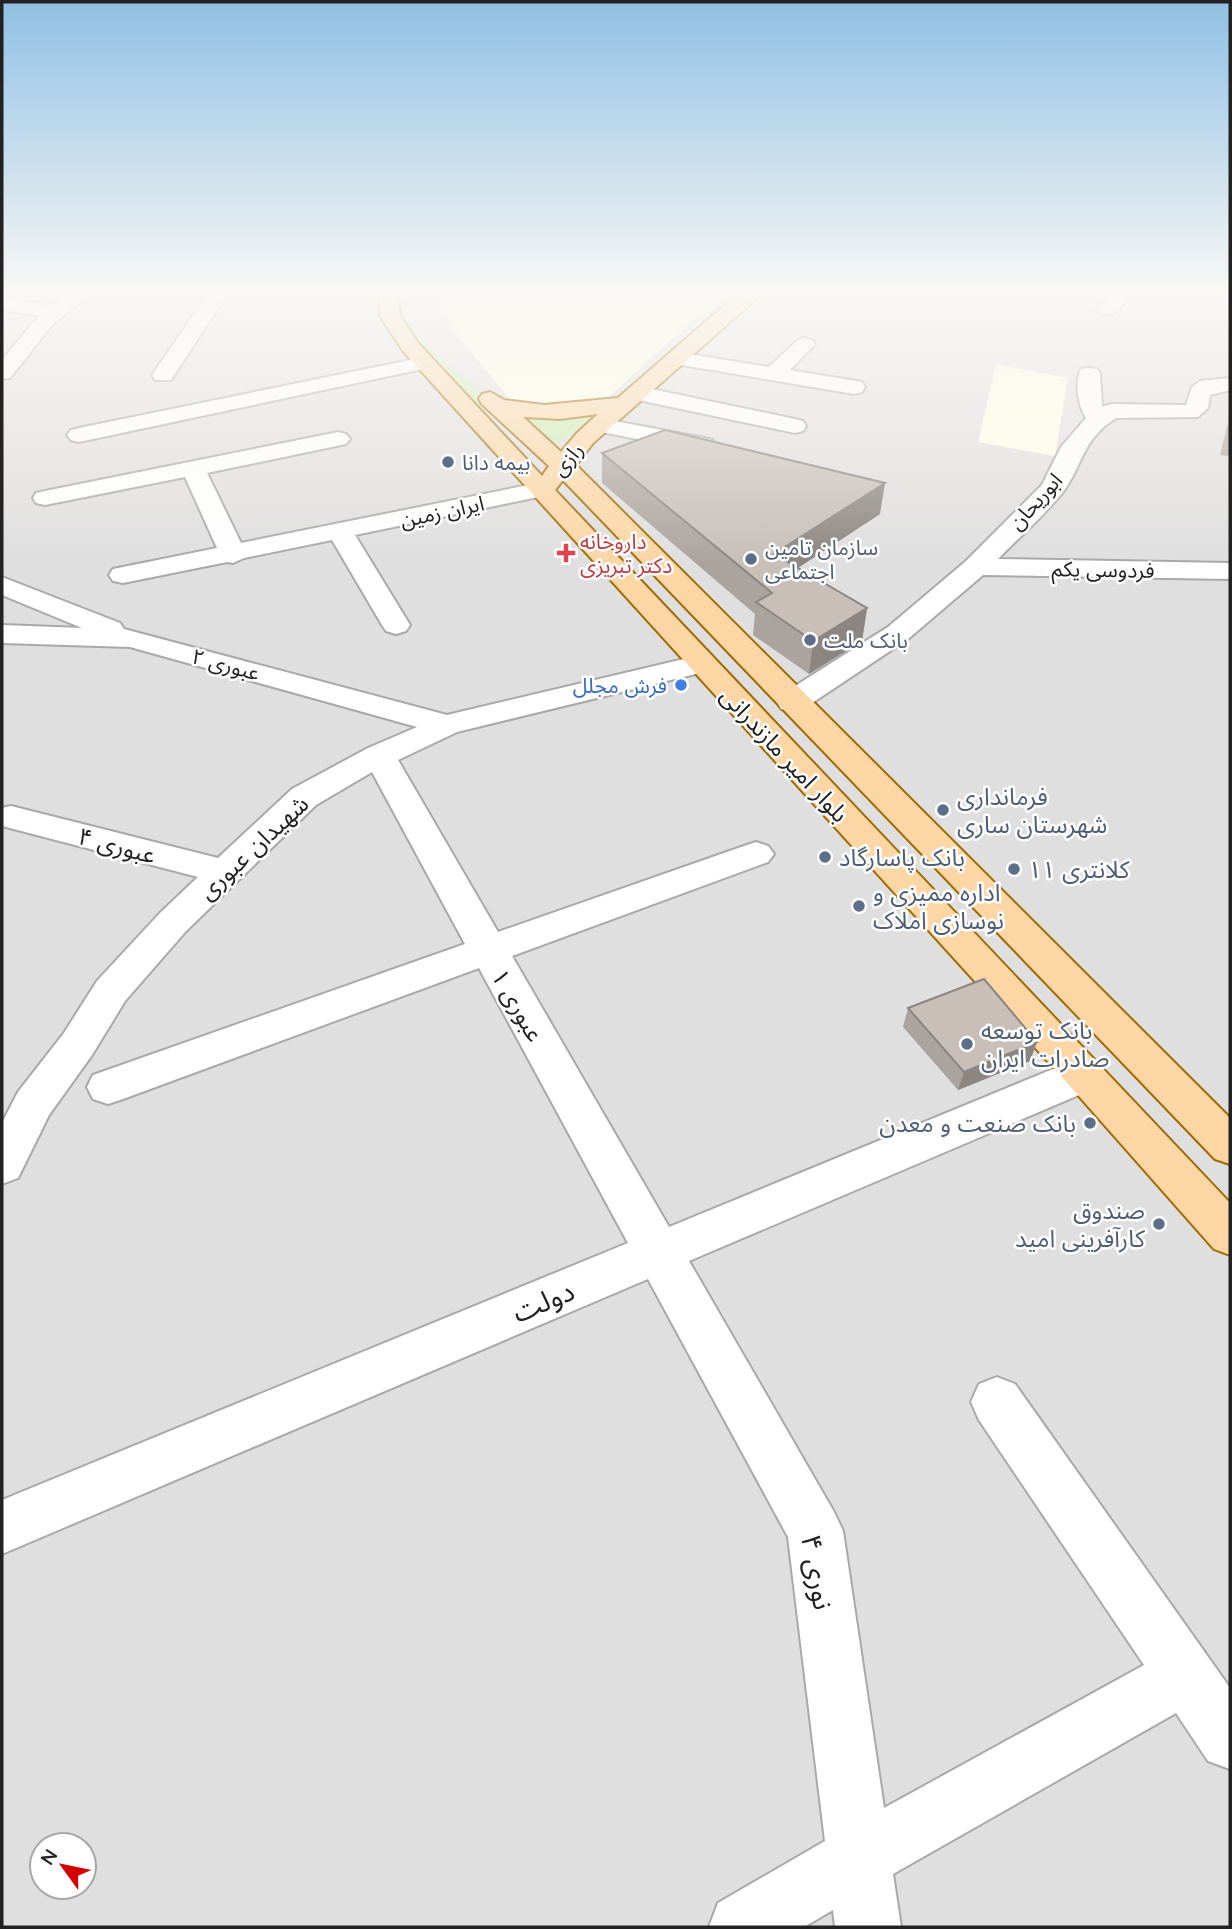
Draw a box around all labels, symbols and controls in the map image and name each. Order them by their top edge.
street label: رازی [546,437,588,481]
place label: بیمه دانا [462,449,530,475]
marker: بیمه دانا [440,454,456,470]
street label: ابوریحان [1003,467,1067,535]
street label: ایران زمین [398,489,486,533]
place label: داروخانه دکتر تبریزی [580,528,672,578]
place label: سازمان تامین اجتماعی [765,534,878,584]
marker: داروخانه دکتر تبریزی [558,545,574,561]
marker: سازمان تامین اجتماعی [743,551,759,567]
street label: فردوسی یکم [1051,555,1155,586]
place label: بانک ملت [824,627,908,653]
marker: بانک ملت [802,632,818,648]
street label: عبوری ۲ [189,643,263,685]
place label: فرش مجلل [573,672,667,698]
marker: فرش مجلل [673,677,689,693]
street label: بلوار امیر مازندرانی [715,680,855,828]
place label: فرمانداری شهرستان ساری [957,781,1107,839]
street label: شهیدان عبوری [192,788,314,906]
marker: فرمانداری شهرستان ساری [935,802,951,818]
street label: عبوری ۴ [75,820,159,870]
place label: بانک پاسارگاد [839,842,965,873]
marker: بانک پاسارگاد [817,849,833,865]
place label: کلانتری ۱۱ [1028,854,1131,884]
marker: کلانتری ۱۱ [1006,861,1022,877]
place label: اداره ممیزی و نوسازی املاک [873,877,1004,935]
marker: اداره ممیزی و نوسازی املاک [851,898,867,914]
street label: عبوری ۱ [485,963,551,1047]
place label: بانک توسعه صادرات ایران [981,1015,1109,1073]
marker: بانک توسعه صادرات ایران [959,1036,975,1052]
place label: بانک صنعت و معدن [879,1108,1076,1138]
marker: بانک صنعت و معدن [1082,1115,1098,1131]
place label: صندوق کارآفرینی امید [1015,1195,1146,1253]
marker: صندوق کارآفرینی امید [1151,1216,1167,1232]
street label: دولت [507,1272,579,1330]
street label: نوری ۴ [794,1532,842,1612]
north arrow [28,1831,98,1901]
text: N [35,1844,63,1869]

